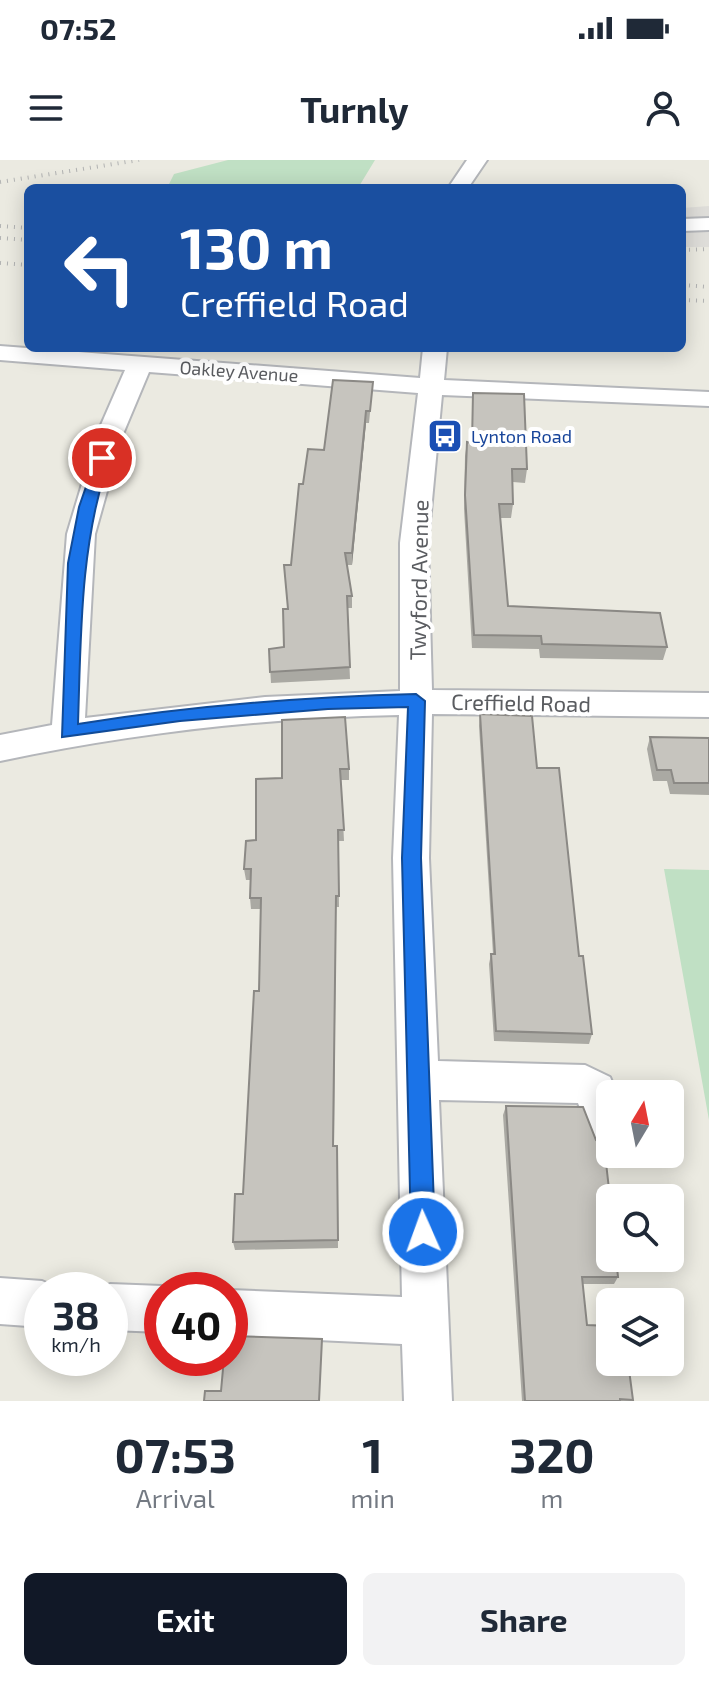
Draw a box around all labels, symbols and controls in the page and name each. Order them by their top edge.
text: 07:52 [40,10,116,46]
icon: menu [24,86,68,130]
icon: person [641,86,685,130]
text: Turnly [300,87,409,130]
text: 130 m [180,213,333,280]
icon: left [48,216,152,320]
text: Creffield Road [180,281,409,324]
street label: Oakley Avenue [179,356,299,386]
bus stop icon: Lynton Road [426,417,464,455]
pin [68,424,136,492]
place label: Lynton Road [471,425,572,447]
icon: arrive [80,436,124,480]
street label: Twyford Avenue [404,499,432,661]
street label: Creffield Road [451,688,591,716]
north arrow [596,1080,684,1168]
map controls [596,1080,684,1376]
button: search [596,1184,684,1272]
position arrow [381,1190,465,1274]
speed limit sign: 40 [144,1272,248,1376]
button: layers [596,1288,684,1376]
text: 38 [52,1290,100,1338]
text: km/h [51,1332,101,1356]
text: 07:53 [114,1425,236,1483]
text: 1 [362,1425,383,1483]
text: 320 [509,1425,595,1483]
text: Arrival [136,1482,215,1513]
text: min [350,1482,395,1513]
text: m [541,1482,563,1513]
button: Exit [24,1573,347,1665]
button: Share [363,1573,685,1665]

